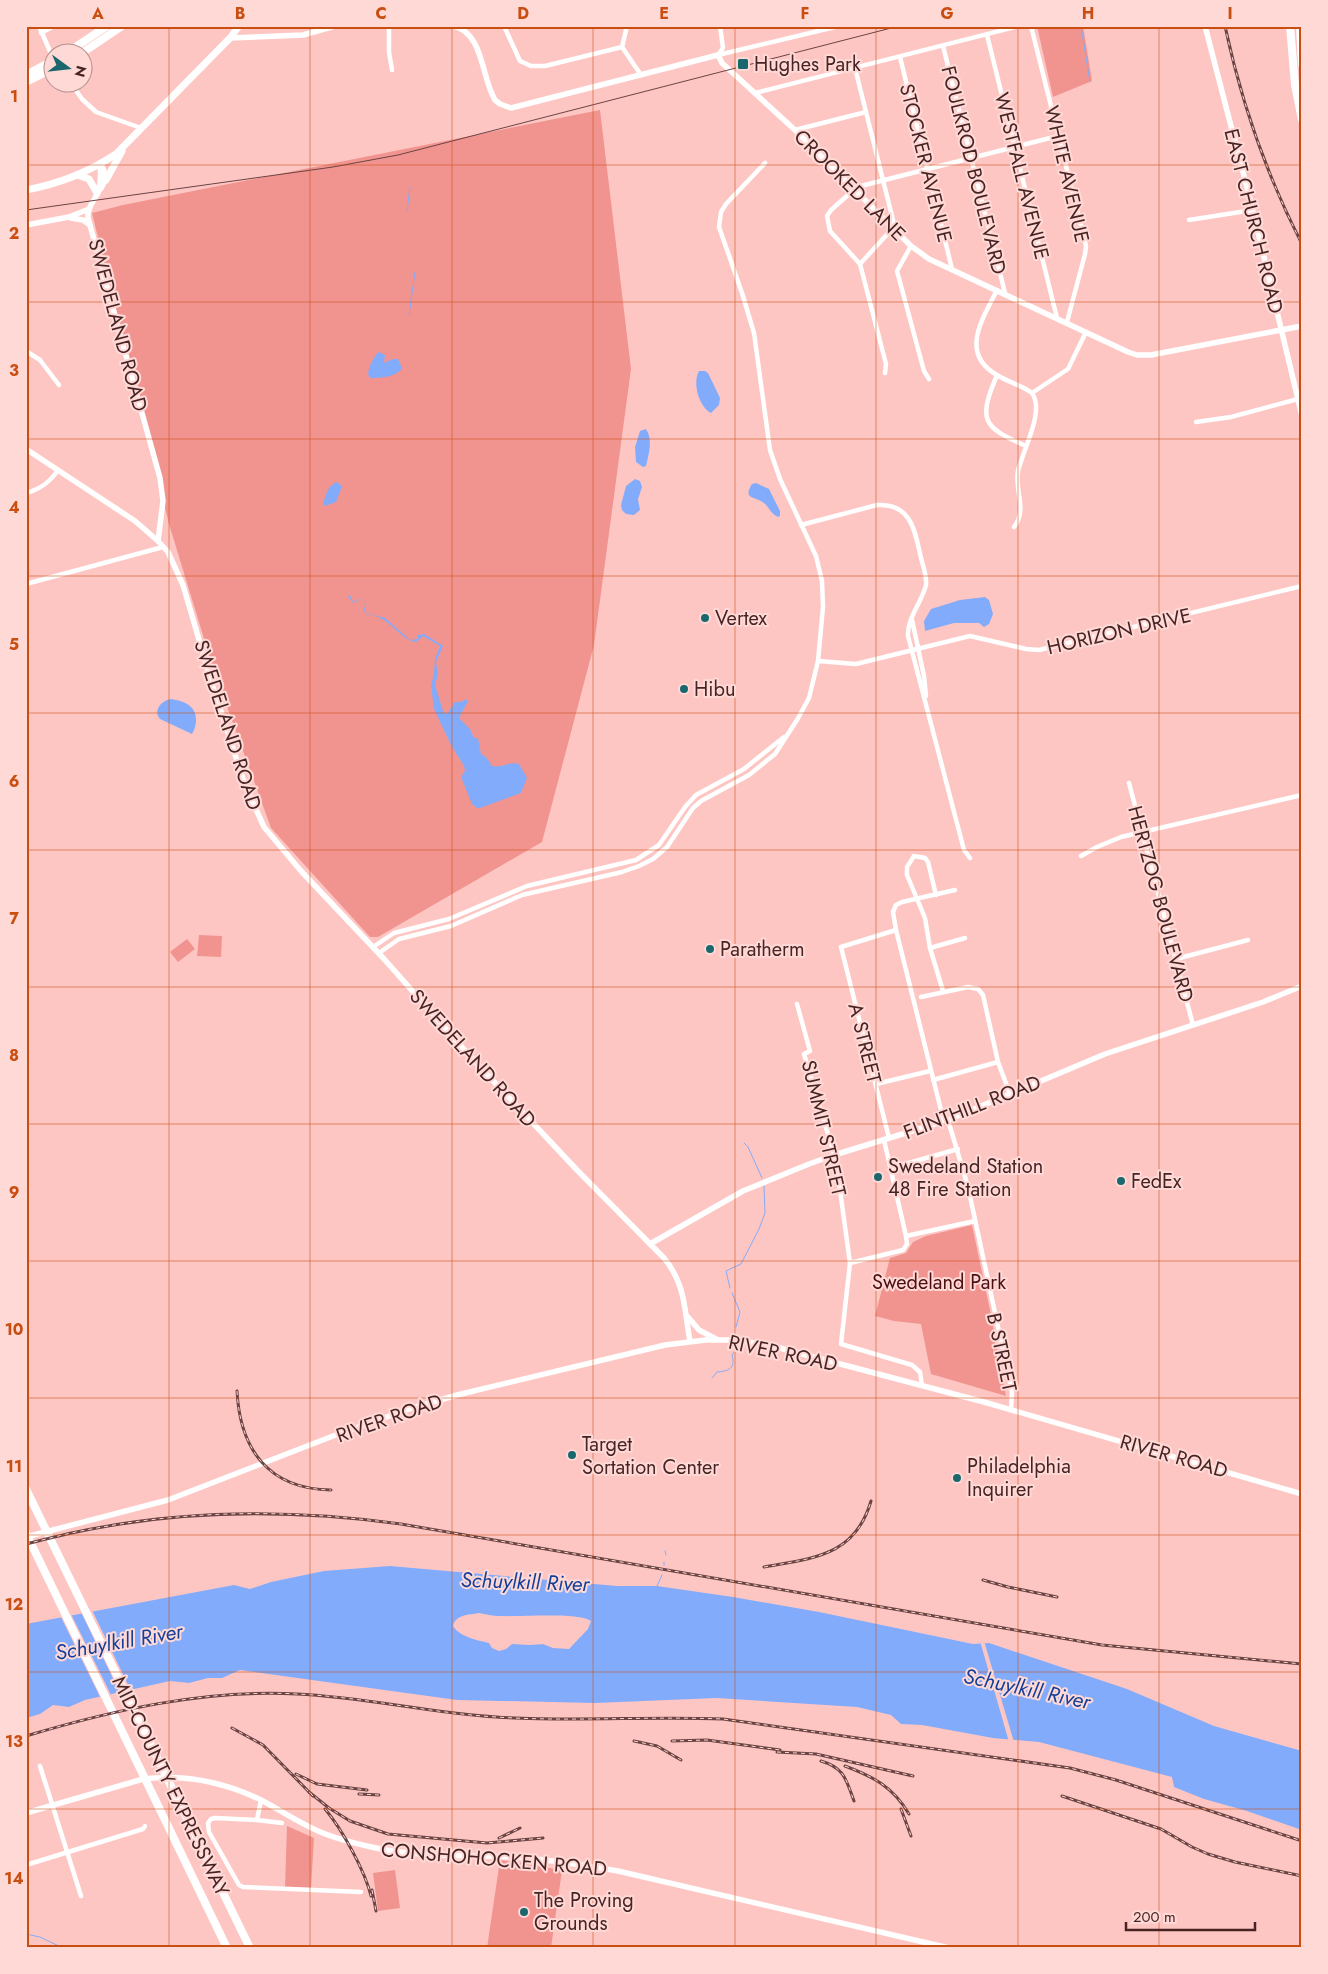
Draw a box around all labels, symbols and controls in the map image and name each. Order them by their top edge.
text: A [91,2,104,25]
text: B [235,2,245,25]
text: C [375,2,387,25]
text: D [517,2,529,25]
text: E [659,2,669,25]
text: F [801,2,809,25]
text: G [940,2,954,25]
text: H [1082,2,1094,25]
text: I [1227,2,1233,25]
north arrow [42,42,92,92]
place label: Hughes Park [754,50,861,79]
marker: Hughes Park [736,57,750,71]
text: N [69,63,92,79]
street label: FOULKROD BOULEVARD [934,63,1013,277]
street label: STOCKER AVENUE [892,81,959,246]
text: 1 [10,85,18,108]
street label: WESTFALL AVENUE [987,90,1056,263]
street label: WHITE AVENUE [1037,103,1096,245]
street label: CROOKED LANE [787,123,912,248]
street label: EAST CHURCH ROAD [1217,126,1290,317]
text: 2 [9,222,19,245]
street label: SWEDELAND ROAD [81,236,154,415]
text: 3 [9,359,19,382]
text: 4 [8,496,20,519]
street label: HORIZON DRIVE [1044,601,1194,662]
place label: Vertex [715,604,768,633]
marker: Vertex [699,612,711,624]
text: 5 [9,633,19,656]
street label: SWEDELAND ROAD [186,636,269,814]
place label: Hibu [694,675,735,704]
marker: Hibu [678,683,690,695]
text: 6 [9,770,19,793]
street label: HERTZOG BOULEVARD [1120,803,1201,1006]
text: 7 [9,907,19,930]
place label: Paratherm [720,935,805,964]
marker: Paratherm [704,943,716,955]
street label: SWEDELAND ROAD [402,983,543,1134]
street label: A STREET [841,1000,889,1087]
text: 8 [9,1044,19,1067]
street label: SUMMIT STREET [794,1057,853,1200]
street label: FLINTHILL ROAD [899,1068,1045,1147]
place label: Swedeland Station 48 Fire Station [888,1152,1043,1204]
place label: FedEx [1131,1167,1182,1196]
marker: Swedeland Station 48 Fire Station [872,1171,884,1183]
marker: FedEx [1115,1175,1127,1187]
text: 9 [9,1181,19,1204]
park label: Swedeland Park [872,1268,1006,1297]
street label: B STREET [979,1310,1024,1395]
text: 10 [5,1318,23,1341]
street label: RIVER ROAD [726,1328,840,1379]
street label: RIVER ROAD [332,1387,446,1450]
street label: RIVER ROAD [1117,1427,1231,1486]
place label: Target Sortation Center [582,1430,719,1482]
marker: Target Sortation Center [566,1449,578,1461]
place label: Philadelphia Inquirer [967,1452,1071,1504]
text: 11 [6,1455,22,1478]
marker: Philadelphia Inquirer [951,1472,963,1484]
water label: Schuylkill River [460,1565,591,1599]
text: 12 [5,1593,23,1616]
water label: Schuylkill River [53,1616,186,1668]
water label: Schuylkill River [961,1661,1094,1717]
street label: MID-COUNTY EXPRESSWAY [105,1671,237,1902]
text: 13 [5,1730,23,1753]
street label: CONSHOHOCKEN ROAD [380,1835,608,1884]
text: 14 [4,1867,24,1890]
place label: The Proving Grounds [534,1886,634,1938]
scale bar [1126,1899,1254,1931]
marker: The Proving Grounds [518,1906,530,1918]
text: 200 m [1133,1906,1176,1928]

